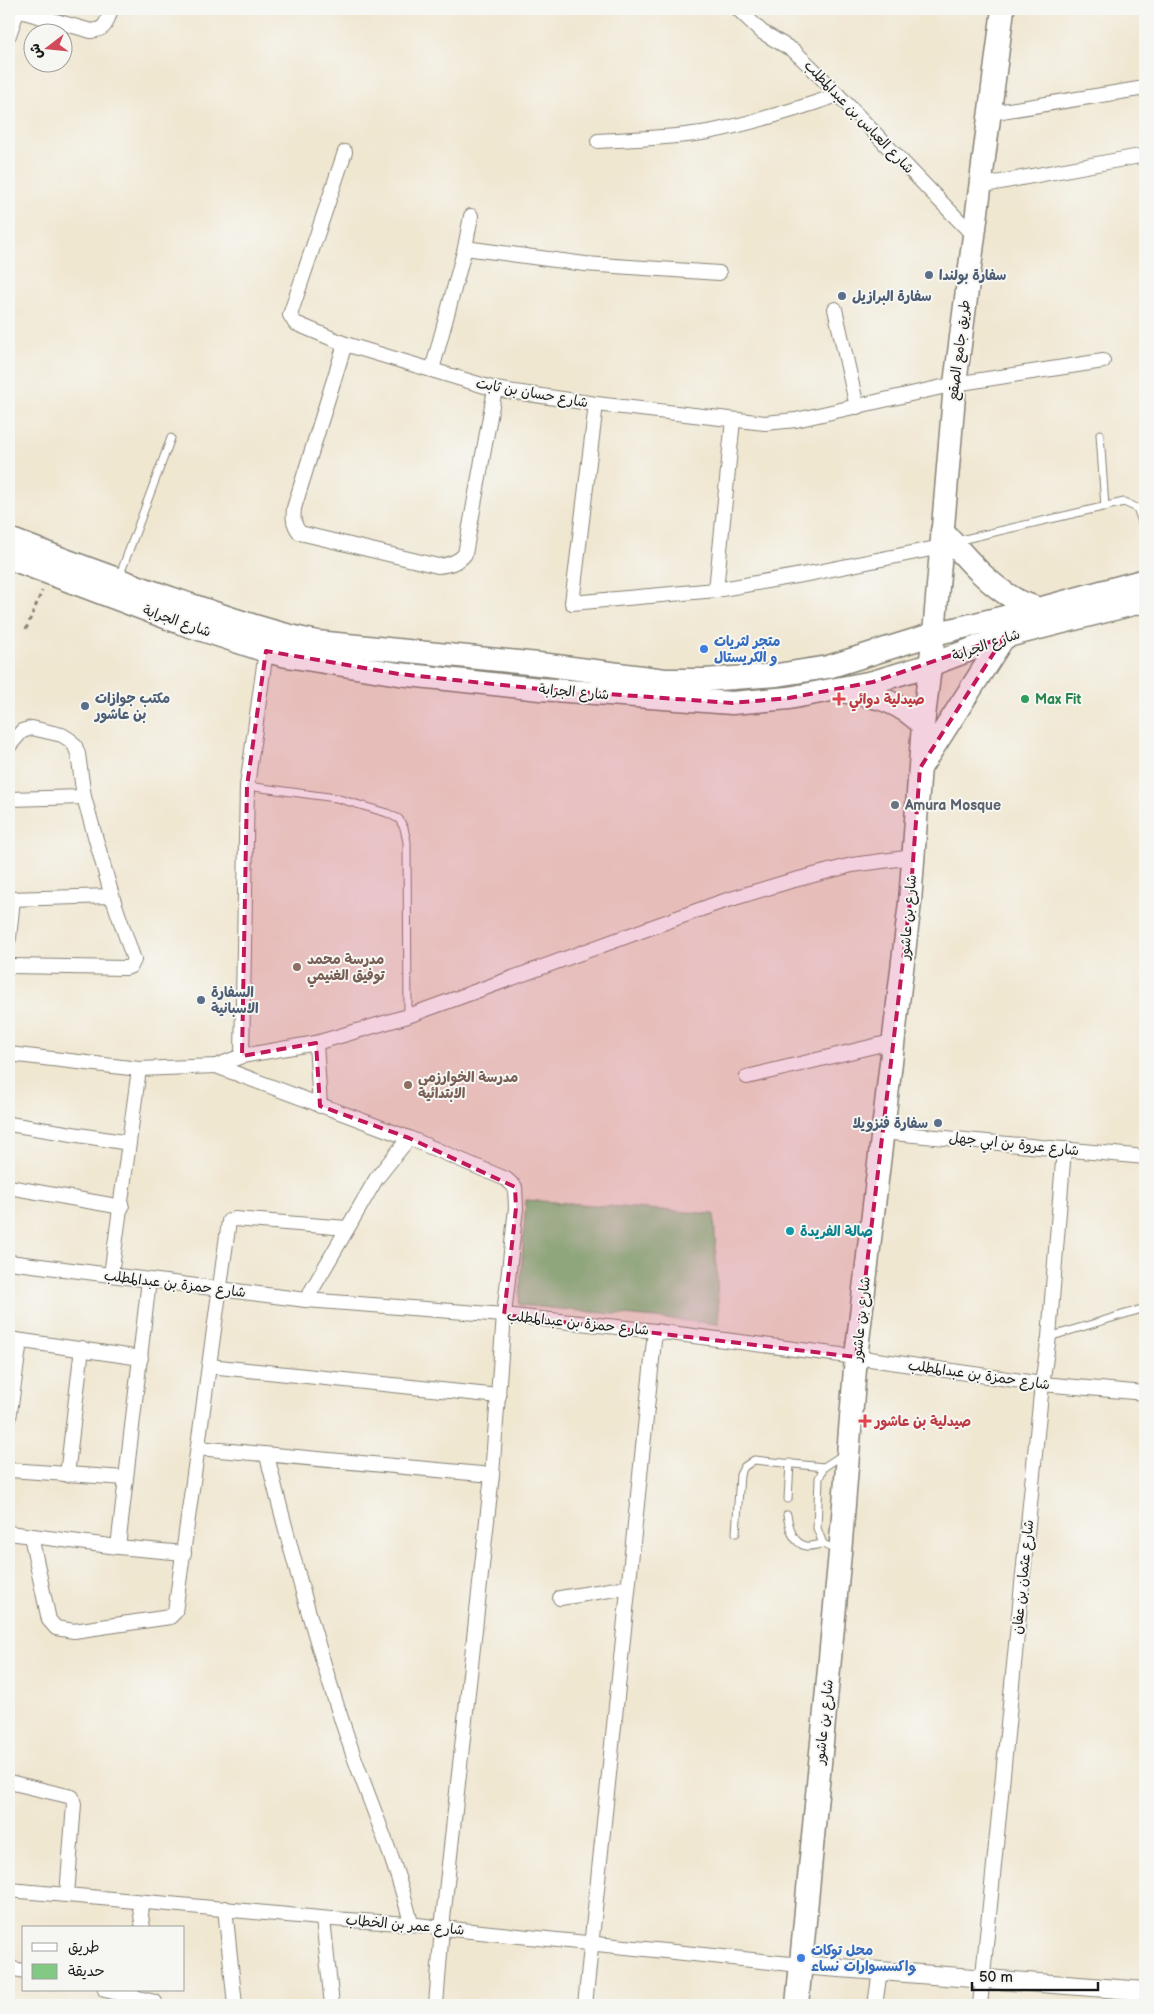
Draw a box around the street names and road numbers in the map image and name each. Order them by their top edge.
street label: شارع العباس بن عبدالمطلب [800,57,917,178]
street label: طريق جامع الصقع [944,299,976,401]
street label: شارع حسان بن ثابت [474,375,589,412]
street label: شارع الجرابة [140,601,213,642]
street label: شارع الجرابة [950,625,1023,666]
street label: شارع الجرابة [538,680,610,705]
street label: شارع بن عاشور [896,874,921,961]
street label: شارع عروة بن ابي جهل [948,1129,1080,1163]
street label: شارع حمزة بن عبدالمطلب [103,1267,247,1302]
street label: شارع بن عاشور [848,1276,875,1363]
street label: شارع حمزة بن عبدالمطلب [506,1307,650,1340]
street label: شارع حمزة بن عبدالمطلب [907,1357,1051,1394]
street label: شارع عثمان بن عفان [1009,1519,1038,1635]
street label: شارع بن عاشور [811,1679,838,1766]
street label: شارع عمر بن الخطاب [345,1911,465,1940]

